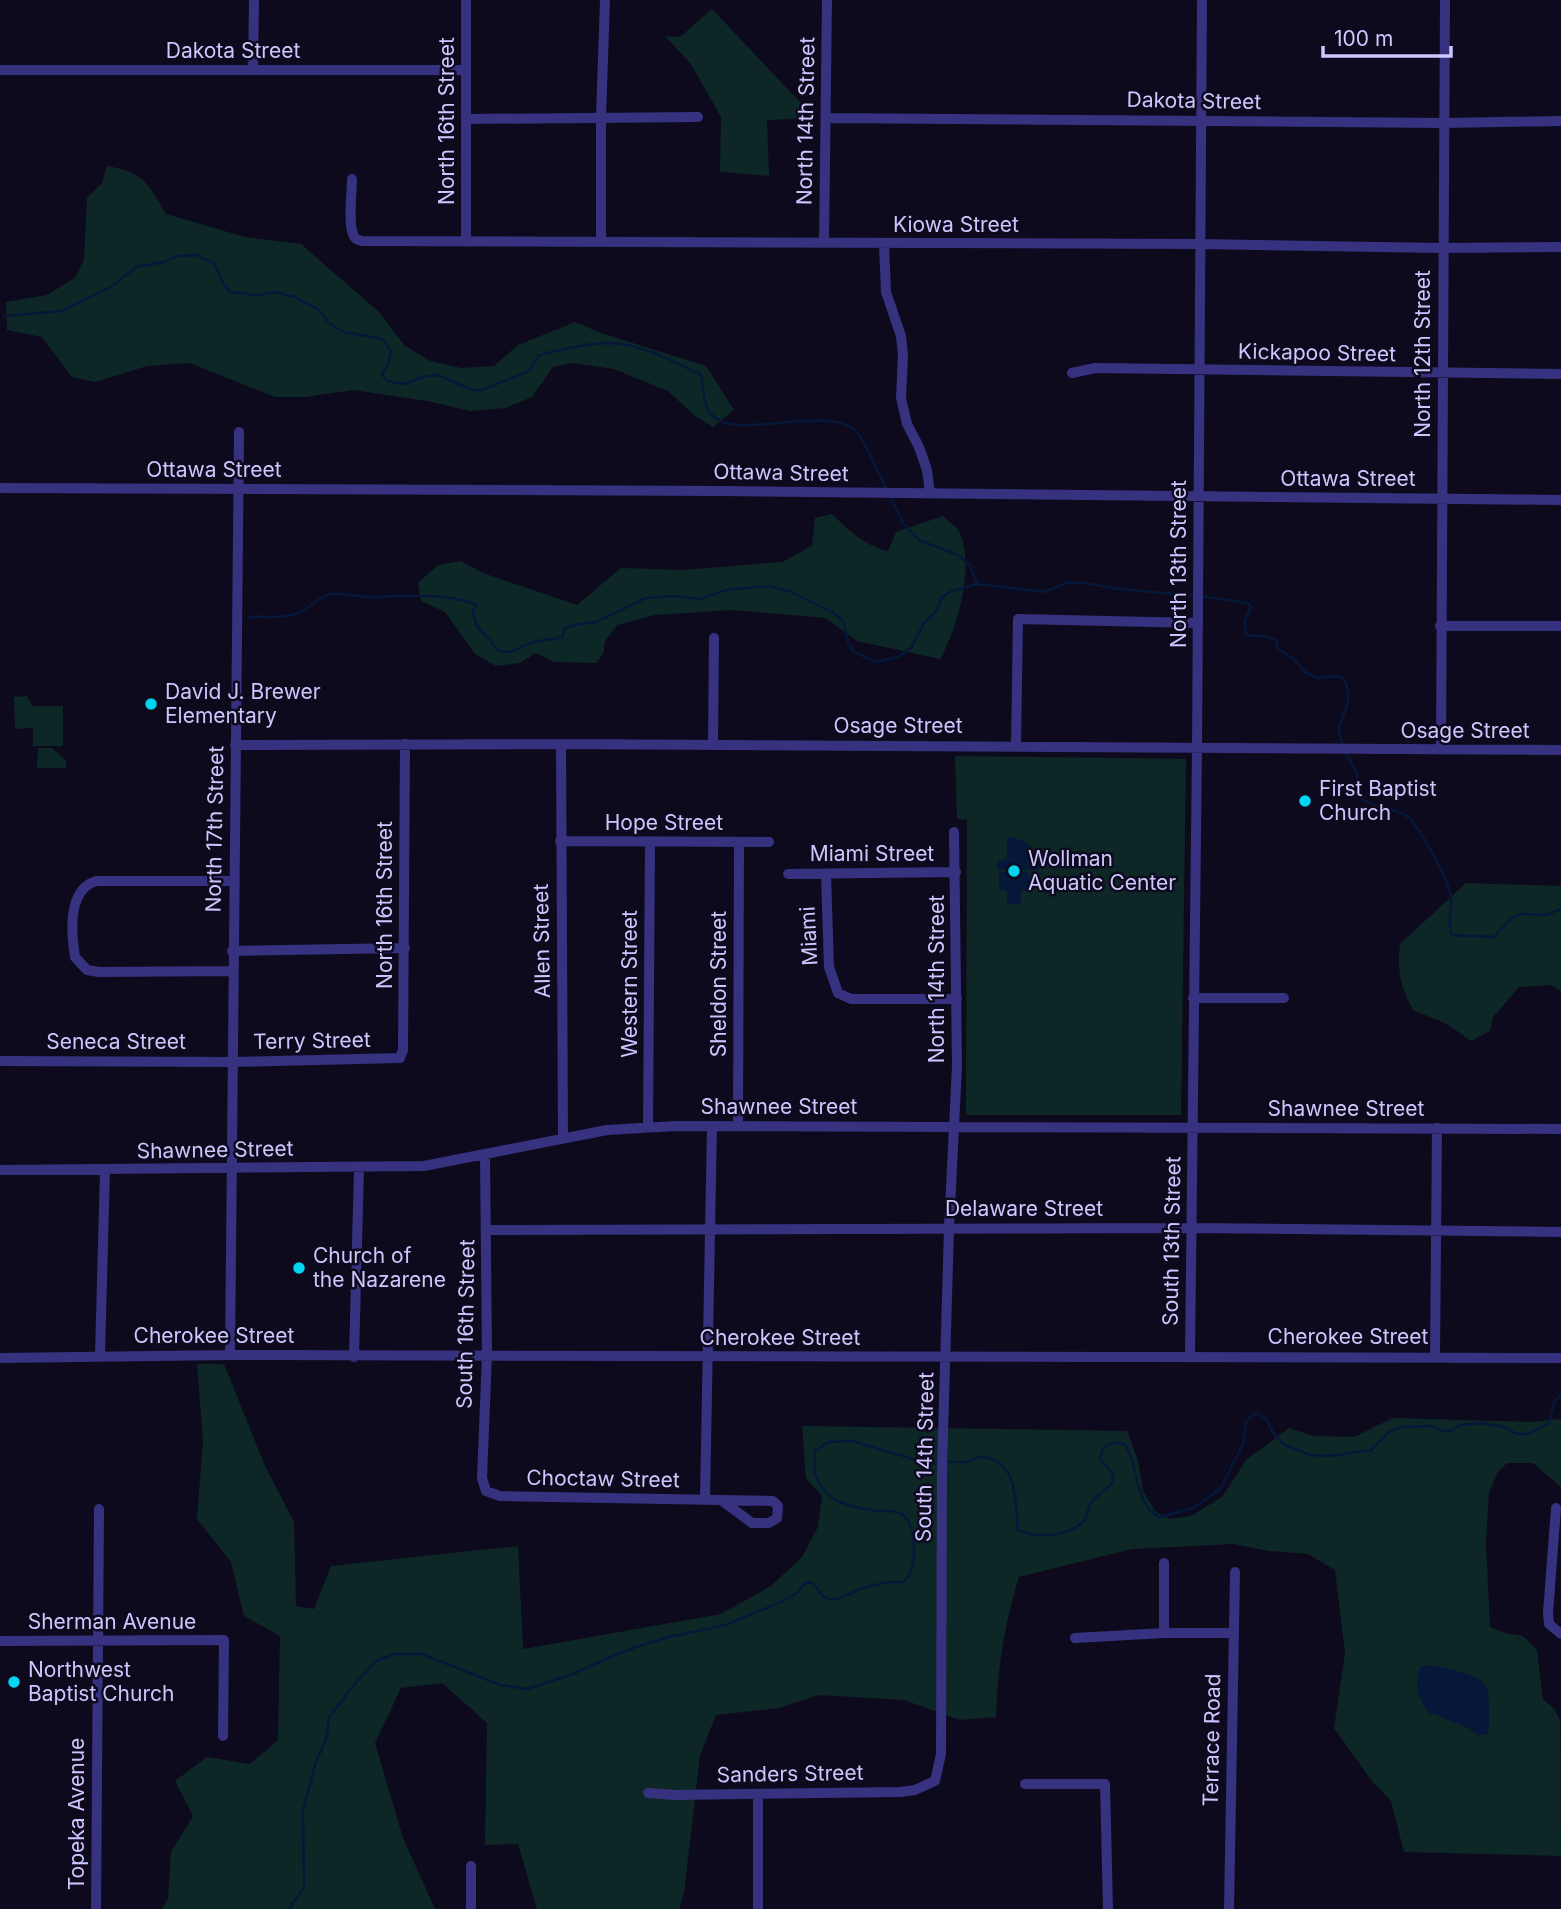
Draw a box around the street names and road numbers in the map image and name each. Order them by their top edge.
street label: North 14th Street [792,36,819,205]
street label: North 16th Street [434,37,459,205]
street label: Dakota Street [166,38,300,63]
street label: Dakota Street [1127,87,1262,114]
street label: Kiowa Street [893,212,1019,237]
street label: North 12th Street [1410,270,1435,438]
street label: Kickapoo Street [1238,339,1396,366]
street label: Ottawa Street [146,457,282,482]
street label: Ottawa Street [713,459,849,486]
street label: Ottawa Street [1280,466,1416,491]
street label: North 13th Street [1166,480,1191,648]
street label: Osage Street [833,713,963,738]
street label: Osage Street [1400,718,1530,743]
street label: North 17th Street [201,745,228,913]
street label: Hope Street [605,810,723,835]
street label: North 16th Street [372,821,397,989]
street label: Miami Street [810,841,934,866]
street label: Allen Street [528,883,555,998]
street label: North 14th Street [924,895,949,1063]
street label: Miami [794,906,823,966]
street label: Western Street [617,910,642,1058]
street label: Sheldon Street [706,911,731,1057]
street label: Terry Street [253,1027,371,1054]
street label: Seneca Street [46,1029,186,1054]
street label: Shawnee Street [701,1094,858,1119]
street label: Shawnee Street [1268,1096,1425,1121]
street label: Shawnee Street [136,1136,294,1163]
street label: South 13th Street [1158,1156,1185,1326]
street label: Delaware Street [945,1196,1103,1221]
street label: South 16th Street [452,1239,479,1409]
street label: Cherokee Street [134,1323,295,1348]
street label: Cherokee Street [1268,1324,1429,1349]
street label: Cherokee Street [700,1325,861,1350]
street label: South 14th Street [911,1372,938,1542]
street label: Choctaw Street [526,1465,680,1492]
street label: Sherman Avenue [28,1609,196,1634]
street label: Terrace Road [1198,1673,1225,1807]
street label: Topeka Avenue [64,1738,89,1890]
street label: Sanders Street [716,1760,864,1787]

